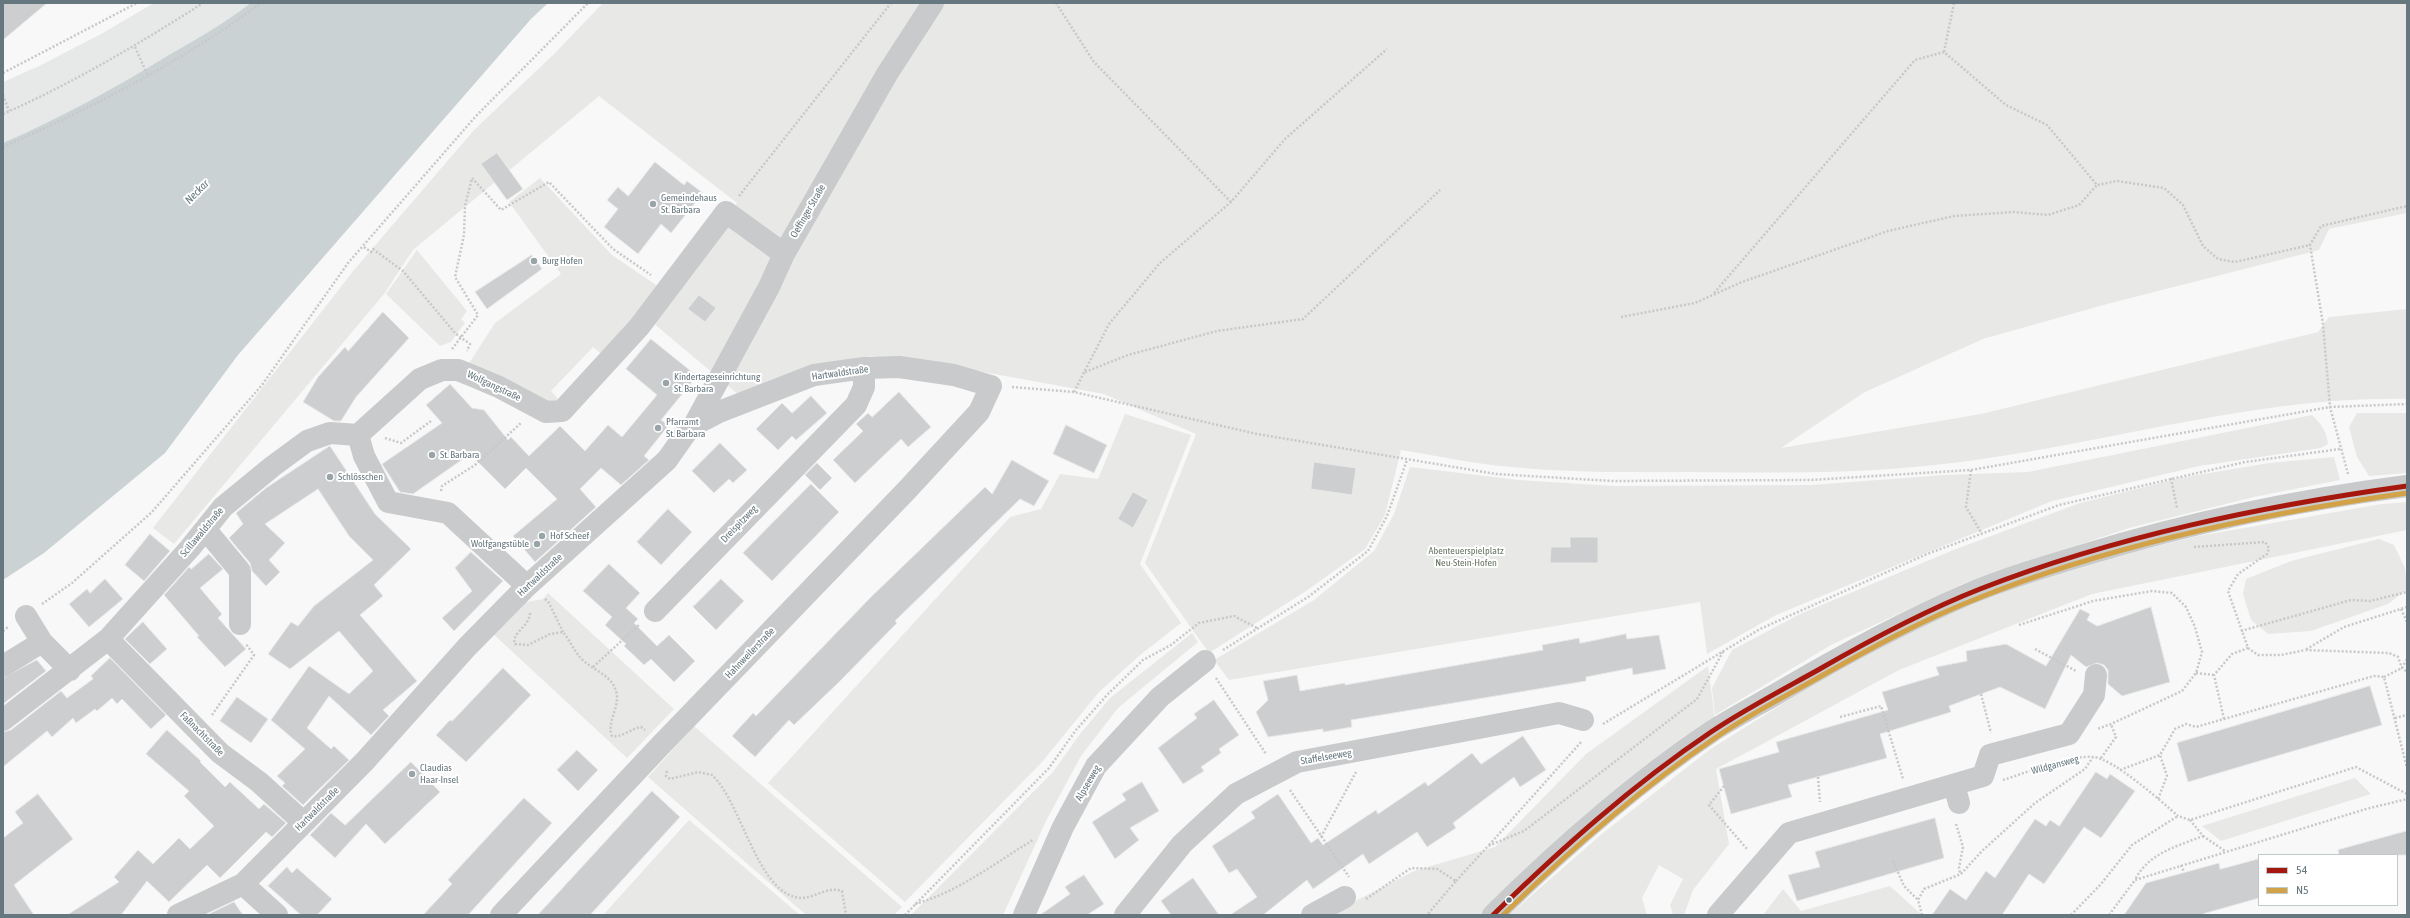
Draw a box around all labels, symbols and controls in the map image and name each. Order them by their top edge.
water label: Neckar [182,177,212,207]
street label: Oeffinger Straße [788,182,828,240]
place label: Gemeindehaus St. Barbara [661,192,717,216]
marker: Gemeindehaus St. Barbara [648,199,658,209]
place label: Burg Hofen [542,255,583,267]
marker: Burg Hofen [529,256,539,266]
street label: Hartwaldstraße [811,363,869,383]
street label: Wolfgangstraße [465,368,523,404]
place label: Kindertageseinrichtung St. Barbara [674,371,760,394]
marker: Kindertageseinrichtung St. Barbara [661,378,671,388]
place label: Pfarramt St. Barbara [666,416,705,440]
marker: Pfarramt St. Barbara [653,423,663,433]
place label: St. Barbara [440,449,479,461]
marker: St. Barbara [427,450,437,460]
place label: Schlösschen [338,471,383,483]
marker: Schlösschen [325,472,335,482]
street label: Dreispitzweg [718,503,760,545]
street label: Scillawaldstraße [178,505,226,559]
place label: Hof Scheef [550,530,589,542]
marker: Hof Scheef [537,531,547,541]
place label: Wolfgangstüble [471,538,529,550]
marker: Wolfgangstüble [532,539,542,549]
park label: Abenteuerspielplatz Neu-Stein-Hofen [1429,545,1503,568]
street label: Hartwaldstraße [515,551,565,599]
street label: Hahnweilerstraße [723,625,777,681]
street label: Faßnachtstraße [178,710,226,758]
street label: Staffelseeweg [1300,747,1352,767]
street label: Wildgansweg [2030,753,2080,777]
place label: Claudias Haar-Insel [420,762,459,786]
street label: Alpseeweg [1073,763,1103,803]
marker: Claudias Haar-Insel [407,769,417,779]
street label: Hartwaldstraße [293,785,341,833]
legend [2258,854,2398,906]
text: 54 [2296,863,2307,877]
text: N5 [2296,883,2309,897]
unlabelled marker [1504,895,1514,905]

